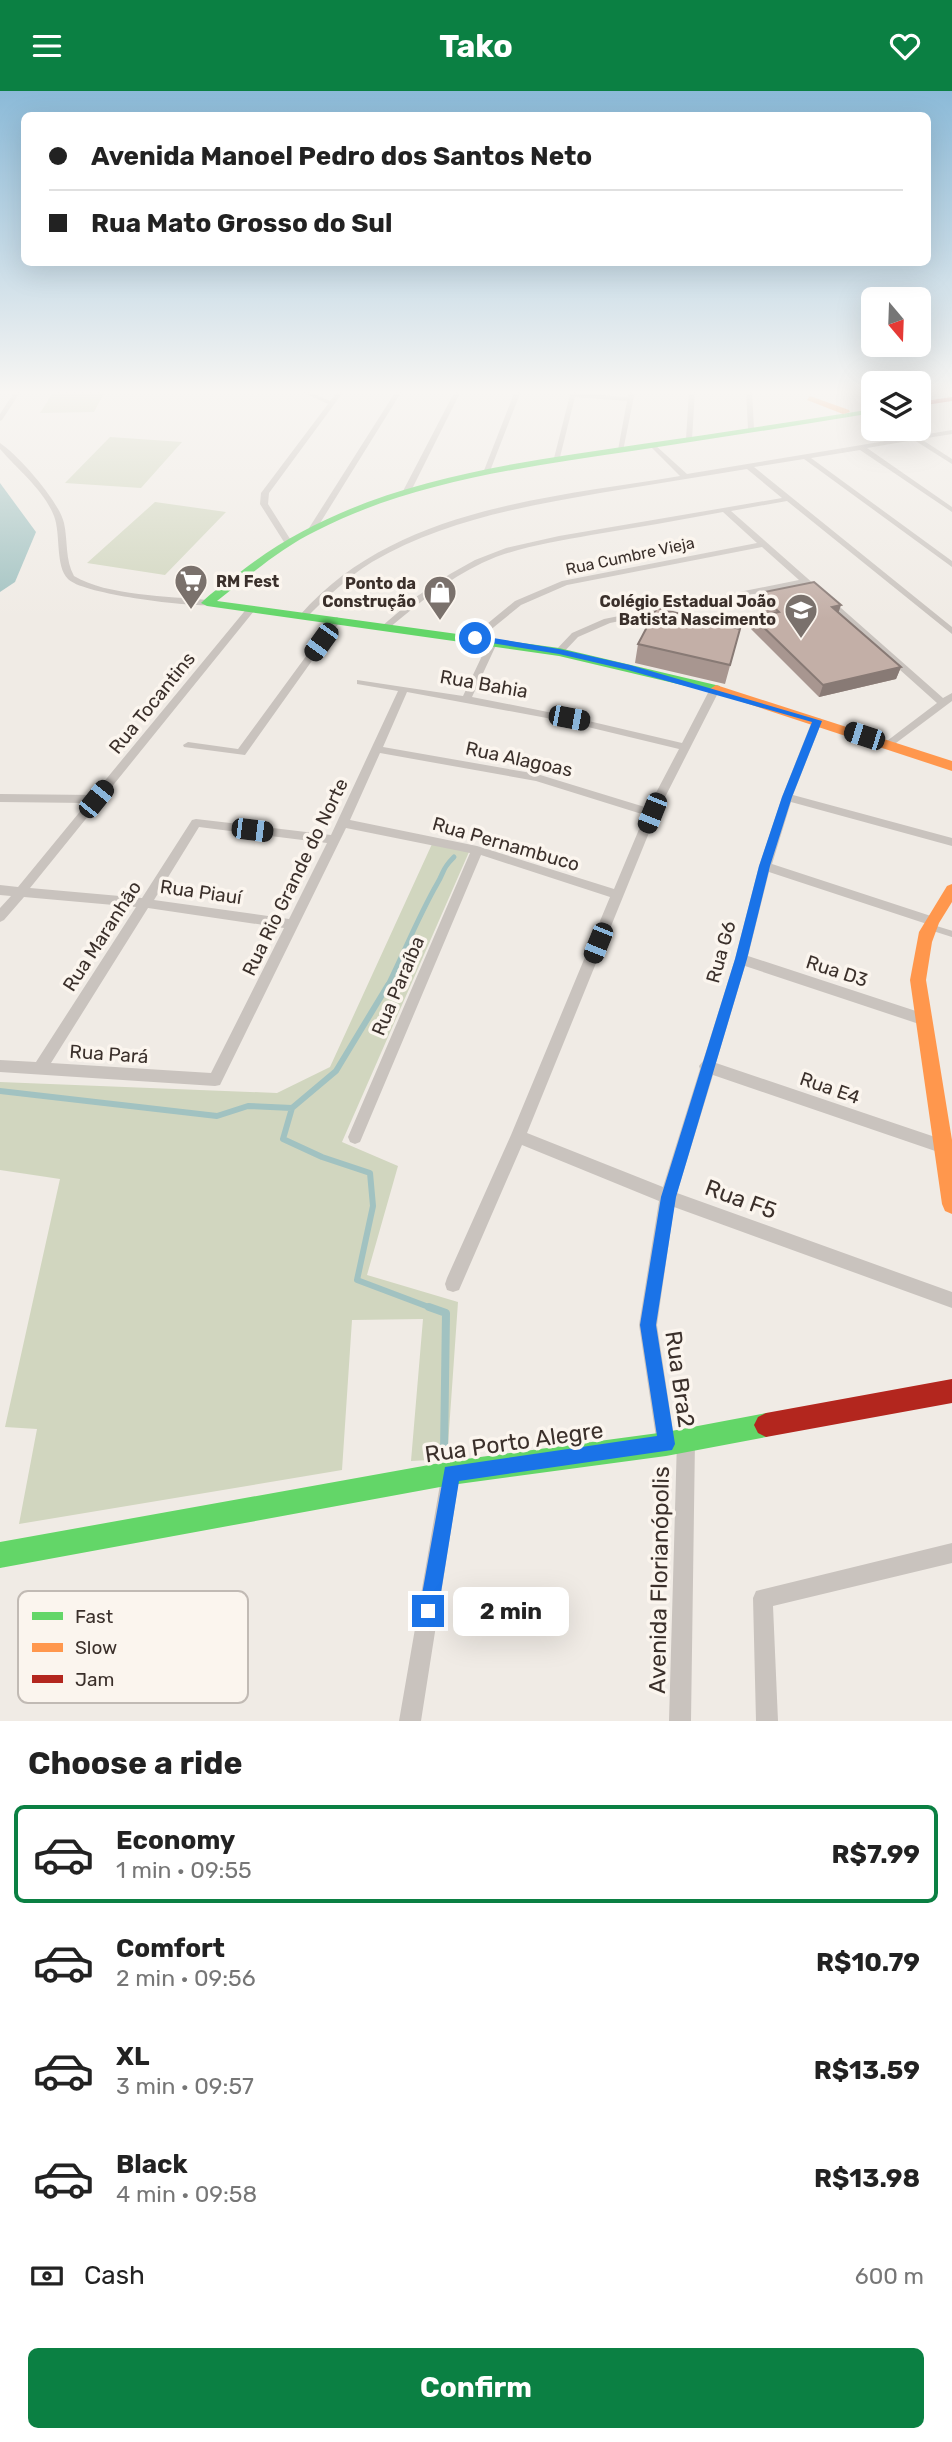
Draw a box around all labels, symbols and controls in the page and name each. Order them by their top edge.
icon: menu [28,27,66,65]
text: Tako [439,27,513,65]
icon: heart [886,27,924,65]
text: Avenida Manoel Pedro dos Santos Neto [91,141,592,172]
text: Rua Mato Grosso do Sul [91,208,392,239]
north arrow [861,287,931,357]
map controls [861,287,931,441]
button: layers [861,371,931,441]
street label: Rua Cumbre Vieja [564,533,696,579]
supermarket icon: RM Fest [172,562,210,611]
place label: RM Fest [216,572,280,591]
shop icon: Ponto da Construção [421,573,459,622]
place label: Ponto da Construção [322,574,416,611]
school or university icon: Colégio Estadual João Batista Nascimento [782,591,820,640]
place label: Colégio Estadual João Batista Nascimento [600,592,776,629]
car [301,619,342,665]
route start [459,622,491,654]
street label: Rua Tocantins [104,647,200,759]
street label: Rua Bahia [438,665,530,703]
car [547,704,592,732]
car [841,720,888,752]
street label: Rua Alagoas [463,736,575,782]
street label: Rua Rio Grande do Norte [237,775,353,979]
car [75,776,118,822]
car [635,790,670,836]
street label: Rua Pernambuco [430,812,582,876]
car [230,817,275,843]
street label: Rua Piauí [159,875,245,909]
street label: Rua Maranhão [58,877,146,995]
street label: Rua G6 [701,918,741,986]
car [581,920,616,966]
street label: Rua Paraíba [367,933,429,1039]
street label: Rua D3 [803,950,871,992]
street label: Rua Pará [69,1040,149,1068]
street label: Rua E4 [797,1067,863,1109]
street label: Rua F5 [701,1173,781,1225]
street label: Rua Bra2 [659,1329,701,1429]
street label: Rua Porto Alegre [423,1416,605,1468]
street label: Avenida Florianópolis [643,1466,675,1694]
callout: 2 min [452,1587,568,1635]
legend [18,1591,248,1703]
route end [412,1595,444,1627]
text: 2 min [480,1597,542,1625]
text: Fast [75,1605,114,1628]
text: Slow [75,1636,117,1659]
text: Jam [75,1668,114,1691]
text: Choose a ride [28,1744,242,1782]
icon: car [32,1823,95,1886]
text: Economy [116,1825,235,1856]
text: R$7.99 [832,1839,920,1870]
text: 1 min · 09:55 [116,1856,252,1884]
icon: car [32,1931,95,1994]
text: Comfort [116,1933,225,1964]
text: R$10.79 [816,1947,920,1978]
text: 2 min · 09:56 [116,1964,256,1992]
icon: car [32,2039,95,2102]
text: XL [116,2041,149,2072]
text: R$13.59 [814,2055,920,2086]
text: 3 min · 09:57 [116,2072,254,2100]
icon: car [32,2147,95,2210]
text: Black [116,2149,188,2180]
text: R$13.98 [814,2163,920,2194]
text: 4 min · 09:58 [116,2180,257,2208]
icon: cash [28,2257,66,2295]
text: Cash [84,2260,145,2291]
text: 600 m [855,2262,924,2290]
button: Confirm [28,2348,924,2428]

